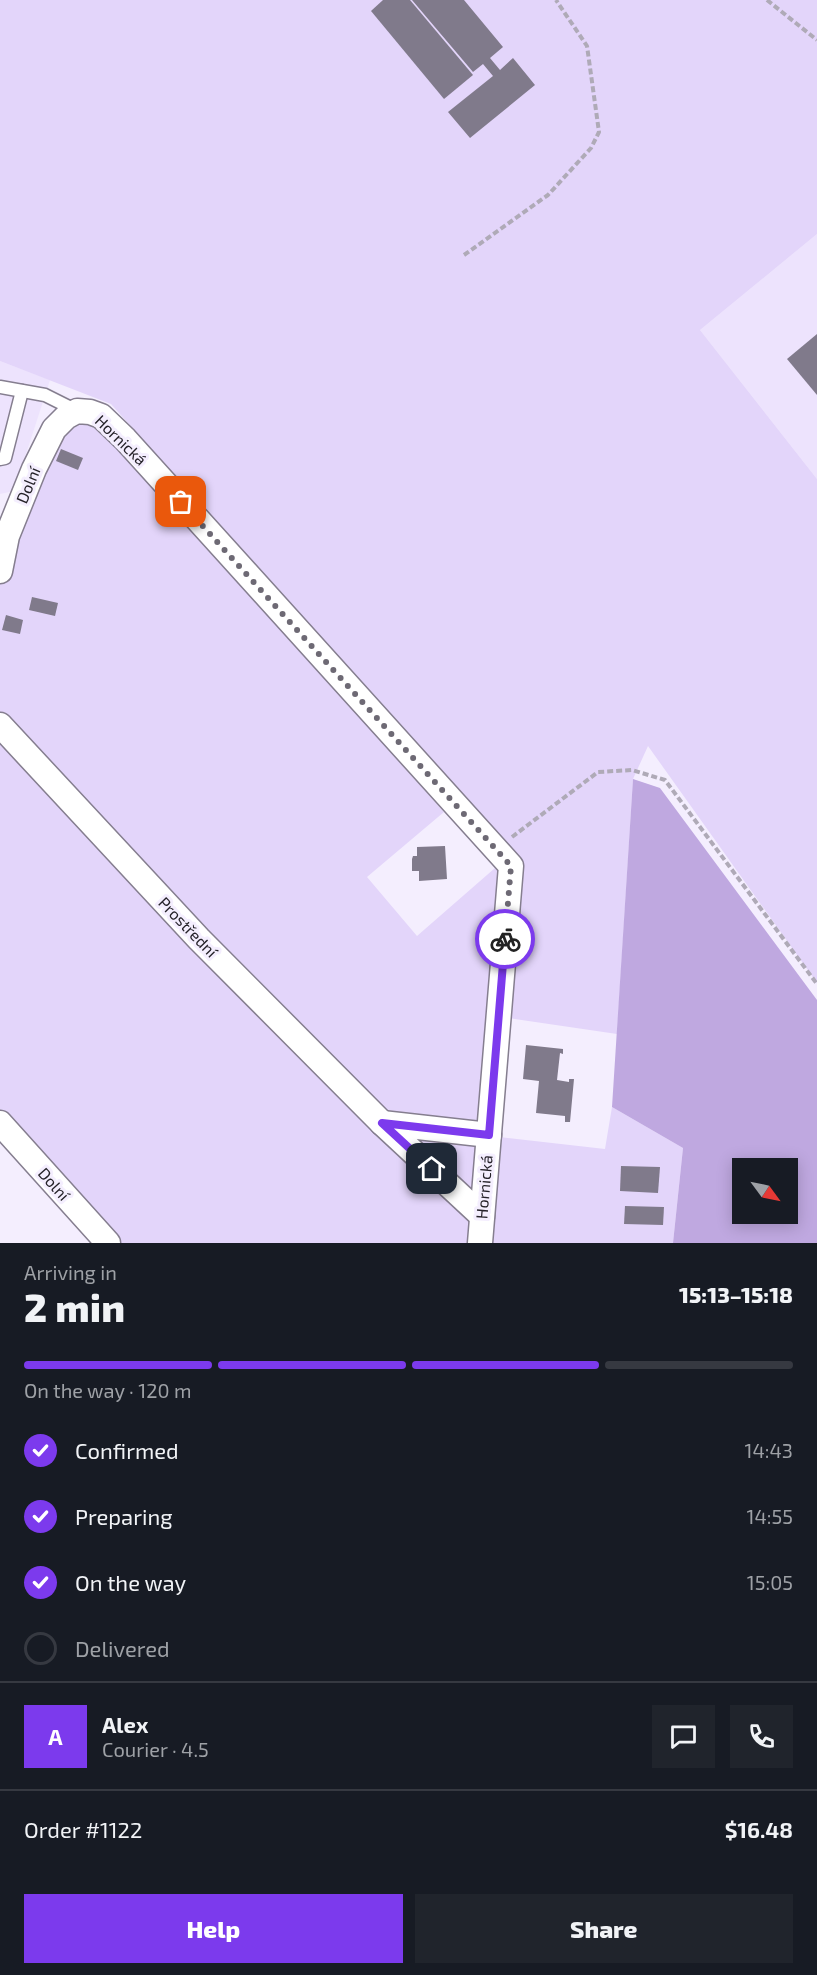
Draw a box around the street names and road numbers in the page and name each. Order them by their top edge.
street label: Hornická [92,411,151,469]
street label: Dolní [11,463,44,506]
street label: Prostřední [155,893,222,961]
street label: Hornická [471,1154,496,1220]
street label: Dolní [35,1163,75,1205]

